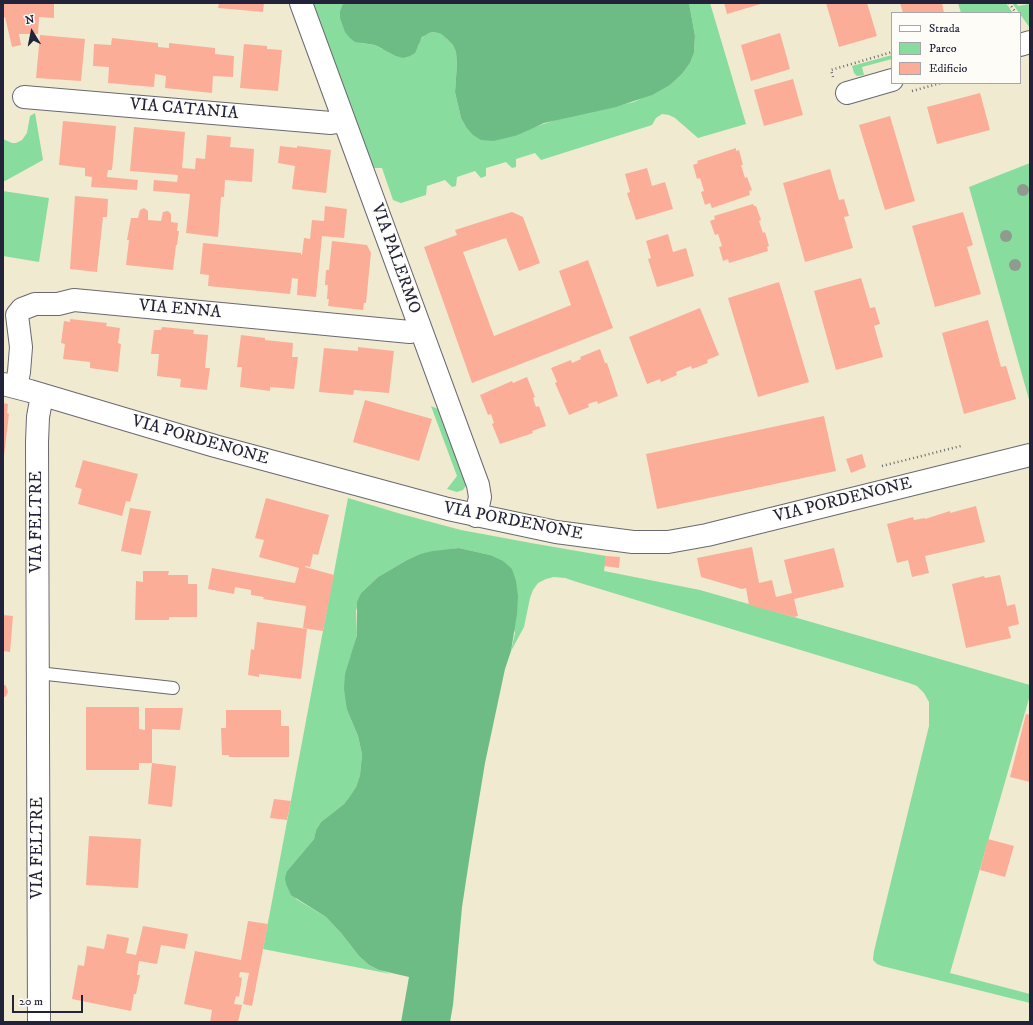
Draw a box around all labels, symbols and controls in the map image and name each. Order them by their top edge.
north arrow [12,12,52,52]
legend [891,12,1021,84]
text: N [24,13,36,28]
text: Strada [929,21,960,36]
text: Parco [929,41,957,56]
text: Edificio [929,61,967,76]
street label: VIA CATANIA [129,95,239,125]
street label: VIA PALERMO [366,201,424,317]
street label: VIA ENNA [138,296,222,324]
street label: VIA PORDENONE [129,412,271,470]
street label: VIA FELTRE [27,471,47,573]
street label: VIA PORDENONE [772,474,914,528]
street label: VIA PORDENONE [442,498,584,546]
street label: VIA FELTRE [28,797,48,899]
scale bar [14,987,85,1013]
text: 20 m [19,994,43,1009]

